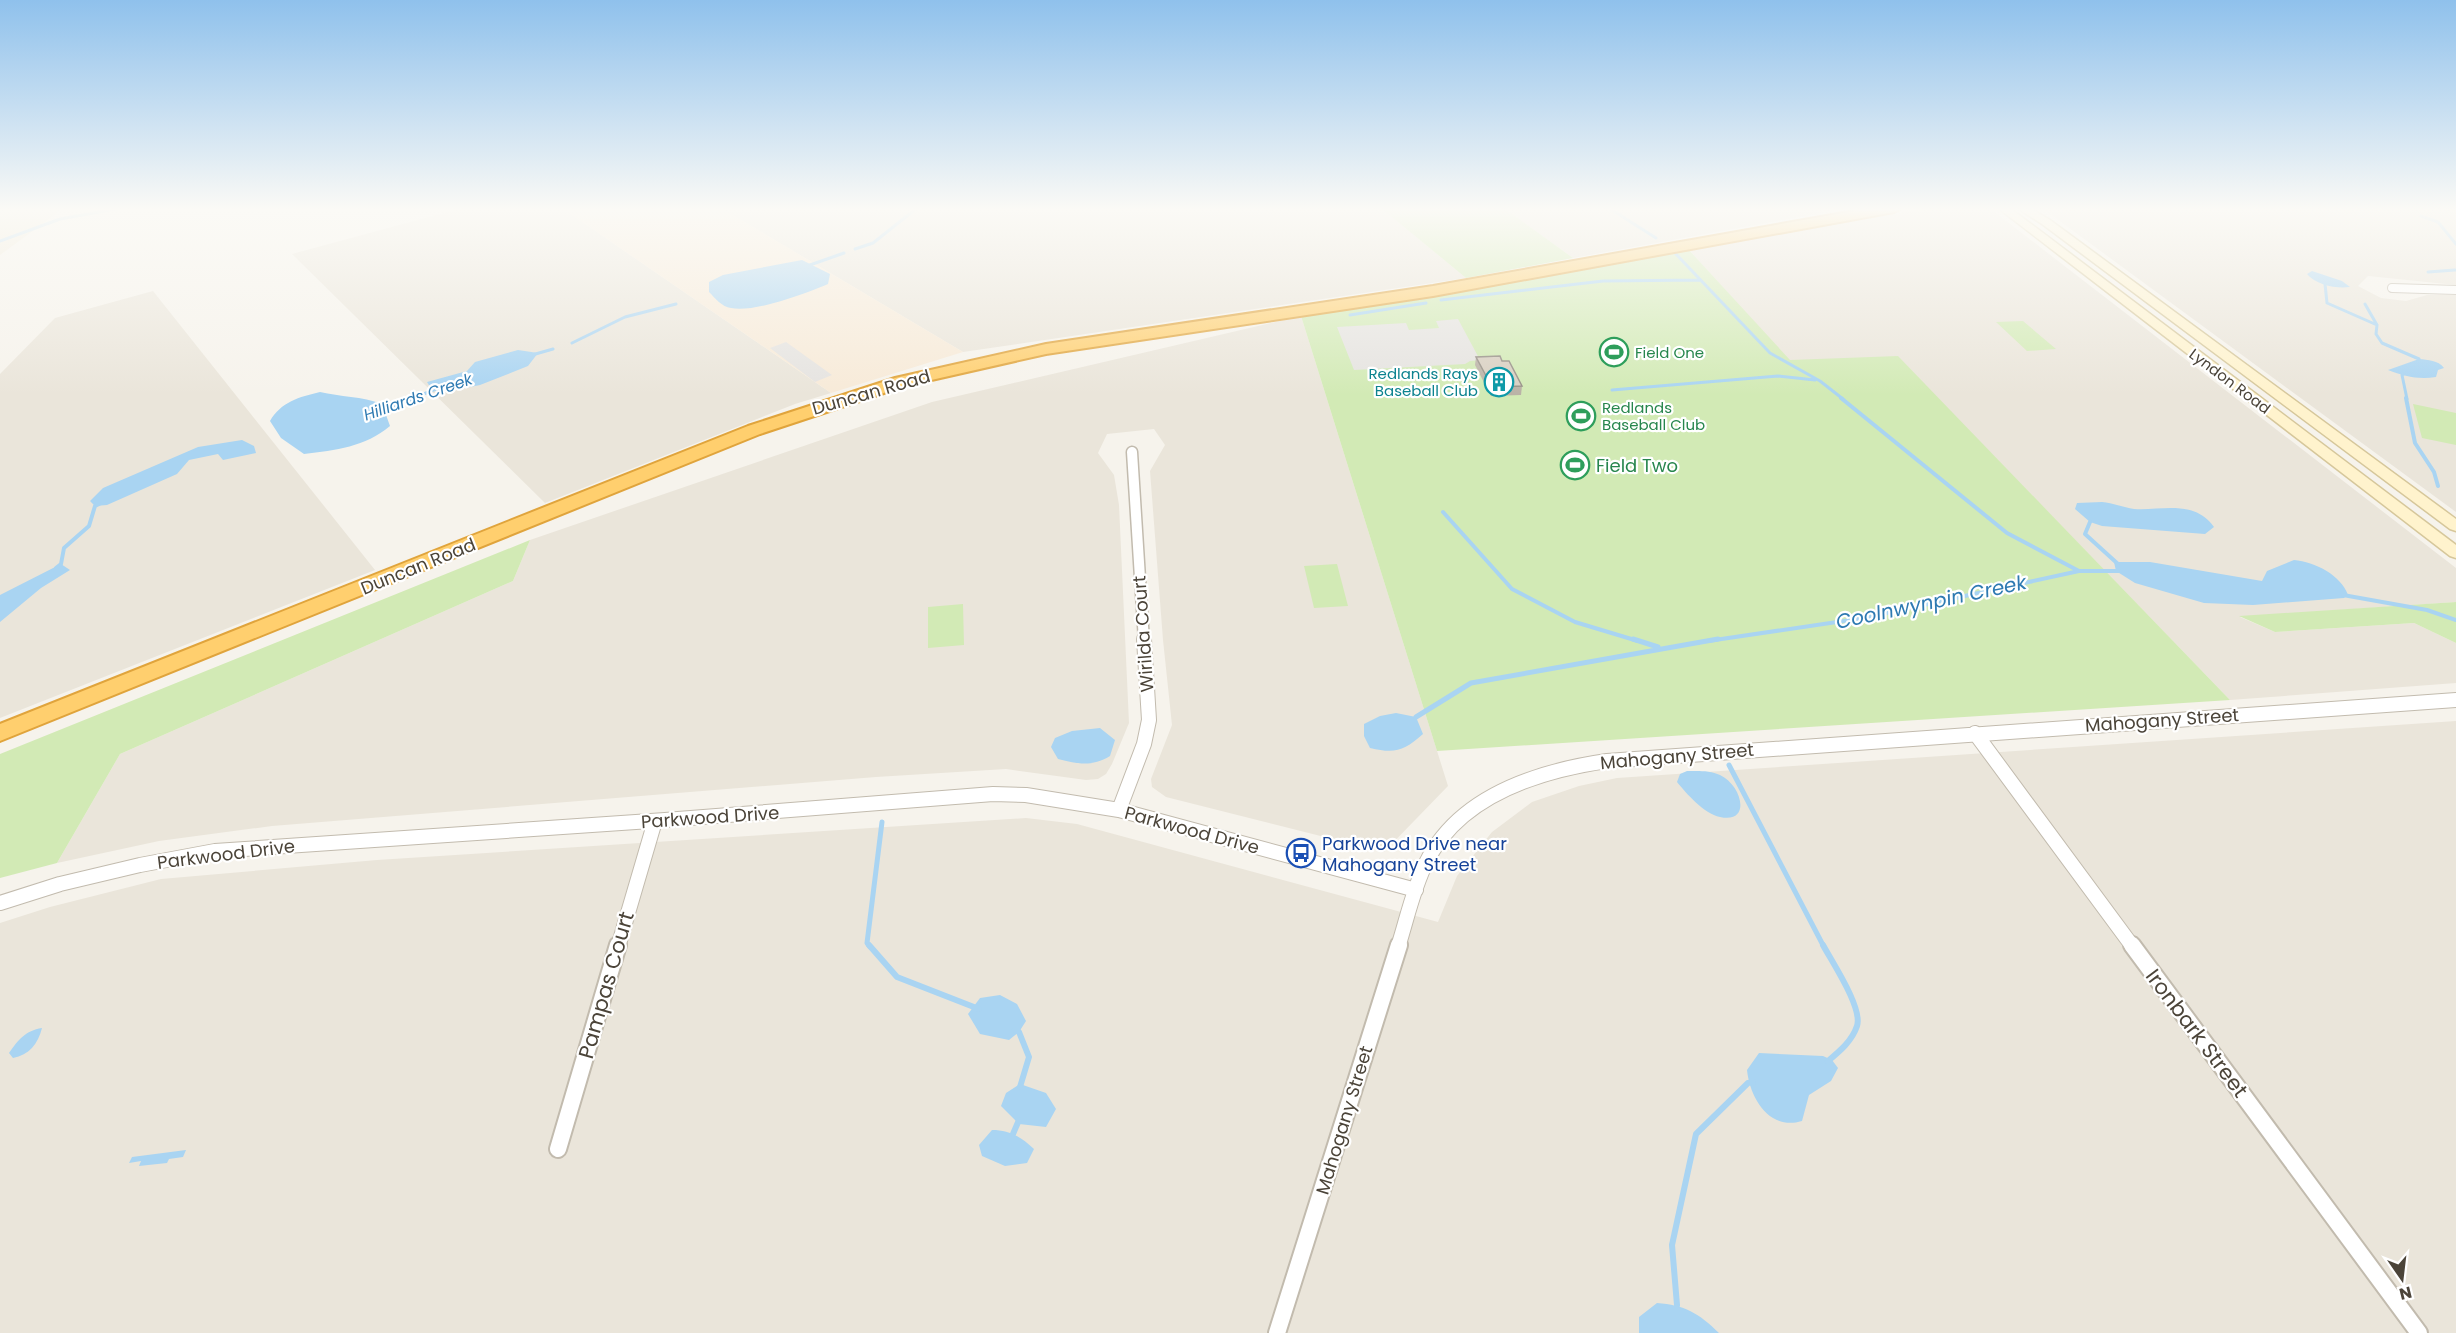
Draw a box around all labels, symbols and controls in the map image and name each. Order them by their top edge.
sports icon: Field One [1598,336,1630,368]
place label: Field One [1635,342,1704,363]
street label: Lyndon Road [2185,343,2275,419]
street label: Duncan Road [809,363,933,421]
place label: Redlands Rays Baseball Club [1368,363,1478,401]
building icon: Redlands Rays Baseball Club [1483,366,1515,398]
water label: Hilliards Creek [360,367,476,426]
place label: Redlands Baseball Club [1602,397,1705,435]
sports icon: Redlands Baseball Club [1565,400,1597,432]
sports icon: Field Two [1559,449,1591,481]
place label: Field Two [1596,453,1678,478]
street label: Duncan Road [357,532,479,600]
water label: Coolnwynpin Creek [1833,568,2031,636]
street label: Wirilda Court [1126,575,1160,693]
street label: Mahogany Street [2084,702,2240,738]
street label: Mahogany Street [1599,737,1755,775]
street label: Parkwood Drive [640,800,780,834]
street label: Parkwood Drive [1122,800,1262,860]
place label: Parkwood Drive near Mahogany Street [1322,831,1507,877]
street label: Parkwood Drive [156,833,296,875]
bus stop icon: Parkwood Drive near Mahogany Street [1285,837,1317,869]
street label: Pampas Court [571,908,641,1062]
street label: Ironbark Street [2139,963,2255,1103]
street label: Mahogany Street [1310,1043,1378,1197]
north arrow [2372,1249,2432,1309]
text: N [2397,1280,2414,1306]

